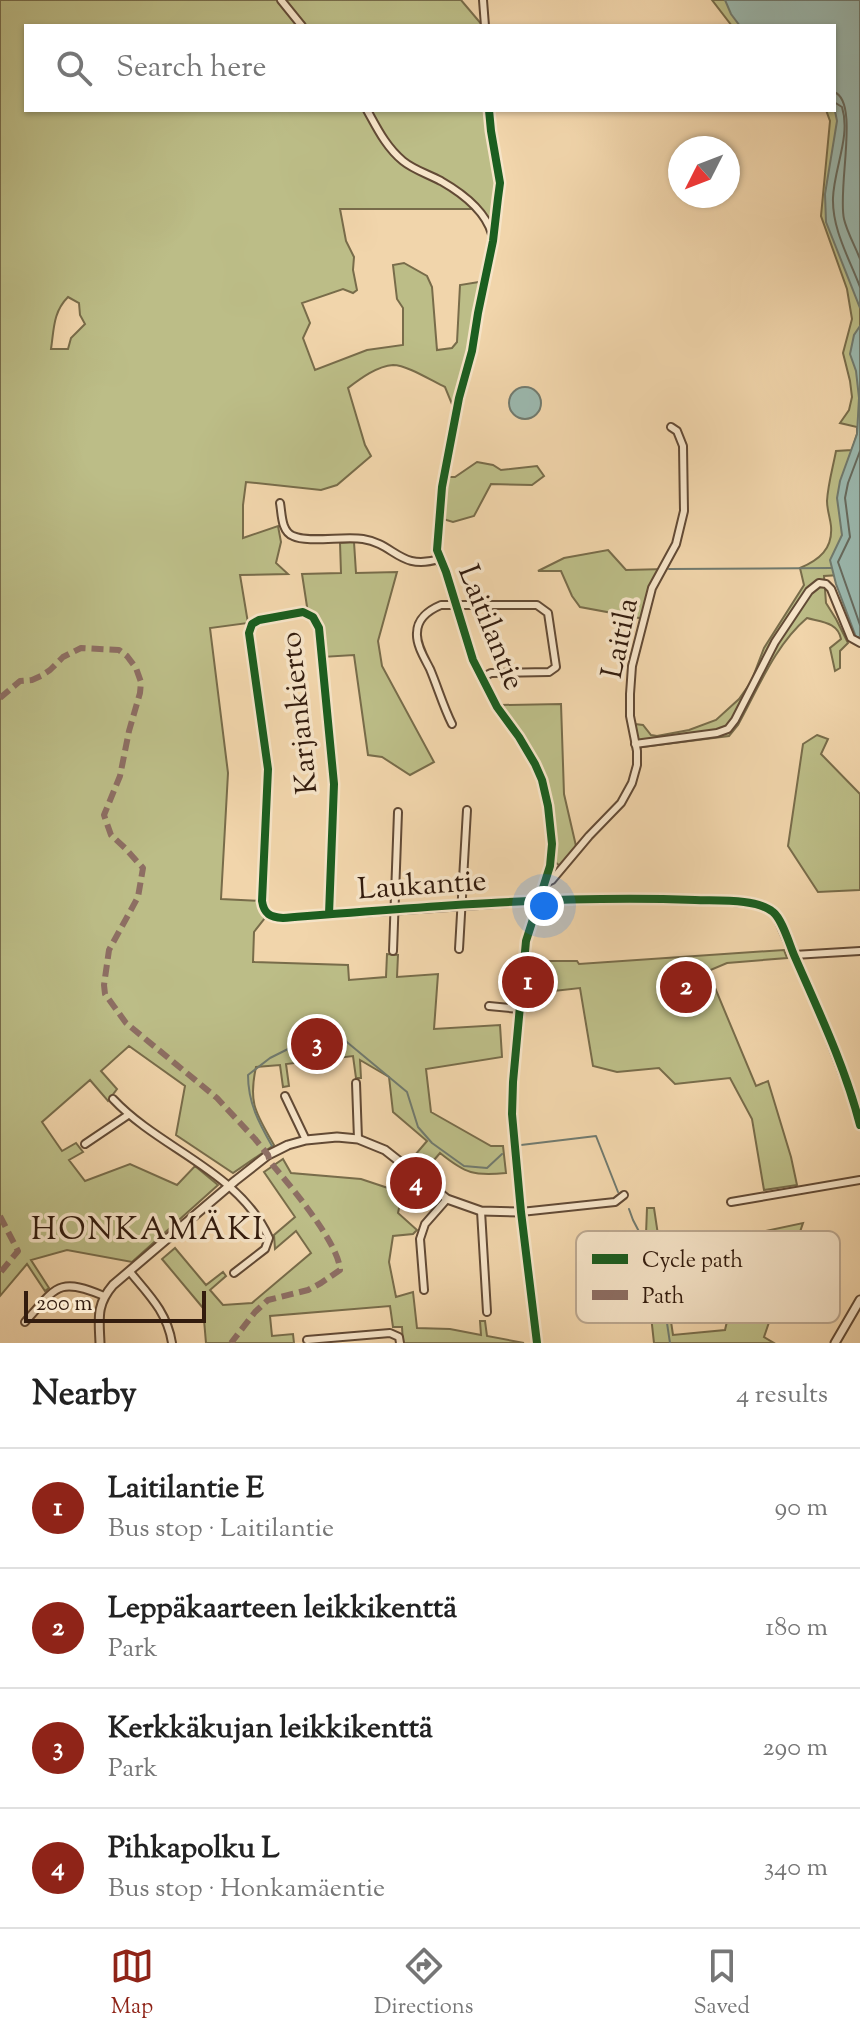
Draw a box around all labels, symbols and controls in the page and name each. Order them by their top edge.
search box [24,24,836,112]
icon: search [52,46,96,90]
text: Search here [116,47,266,90]
north arrow [668,136,740,208]
street label: Laitilantie [445,559,534,697]
street label: Laitila [592,594,651,683]
street label: Karjankierto [271,629,330,796]
street label: Laukantie [356,861,488,912]
your location [524,886,564,926]
pin: 1 [502,952,554,1012]
pin: 2 [660,957,712,1017]
pin: 3 [291,1014,343,1074]
pin: 4 [390,1153,442,1213]
district label: HONKAMÄKI [31,1208,265,1254]
legend [576,1231,840,1323]
text: Cycle path [642,1246,743,1278]
text: Path [642,1282,685,1314]
scale bar [24,1287,206,1323]
text: 200 m [36,1289,92,1321]
text: Nearby [32,1371,137,1420]
text: 4 results [736,1377,828,1414]
text: Laitilantie E [108,1468,264,1511]
text: 1 [54,1490,62,1527]
text: 90 m [775,1490,828,1527]
text: Bus stop · Laitilantie [108,1511,334,1548]
text: Leppäkaarteen leikkikenttä [108,1588,457,1631]
text: 2 [52,1610,64,1647]
text: 180 m [765,1610,828,1647]
text: Park [108,1631,158,1668]
text: Kerkkäkujan leikkikenttä [108,1708,433,1751]
text: 3 [53,1730,63,1767]
text: 290 m [762,1730,828,1767]
text: Park [108,1751,158,1788]
text: Pihkapolku L [108,1828,280,1871]
text: 4 [51,1850,65,1887]
text: 340 m [764,1850,828,1887]
text: Bus stop · Honkamäentie [108,1871,385,1908]
tab: Map [110,1944,154,2024]
tab: Directions [374,1944,473,2024]
tab: Saved [693,1944,750,2024]

